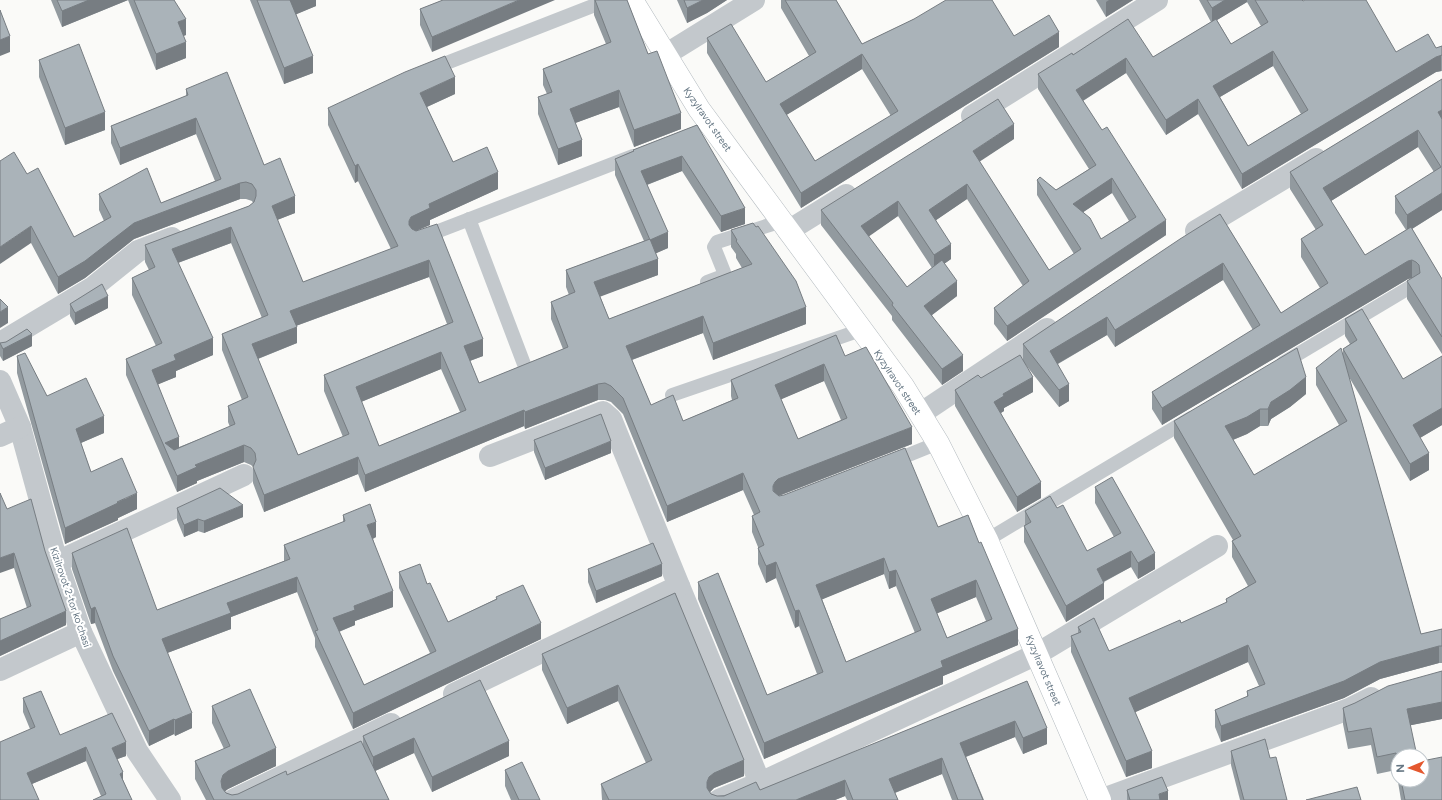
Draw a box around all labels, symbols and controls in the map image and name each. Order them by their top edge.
street label: Kyzylravot street [681,85,735,154]
street label: Kyzylravot street [871,347,924,417]
street label: Kizilrovot 2-tor koʻchasi [47,545,94,649]
street label: Kyzylravot street [1023,633,1064,708]
north arrow [1390,748,1430,788]
text: N [1394,764,1407,773]

